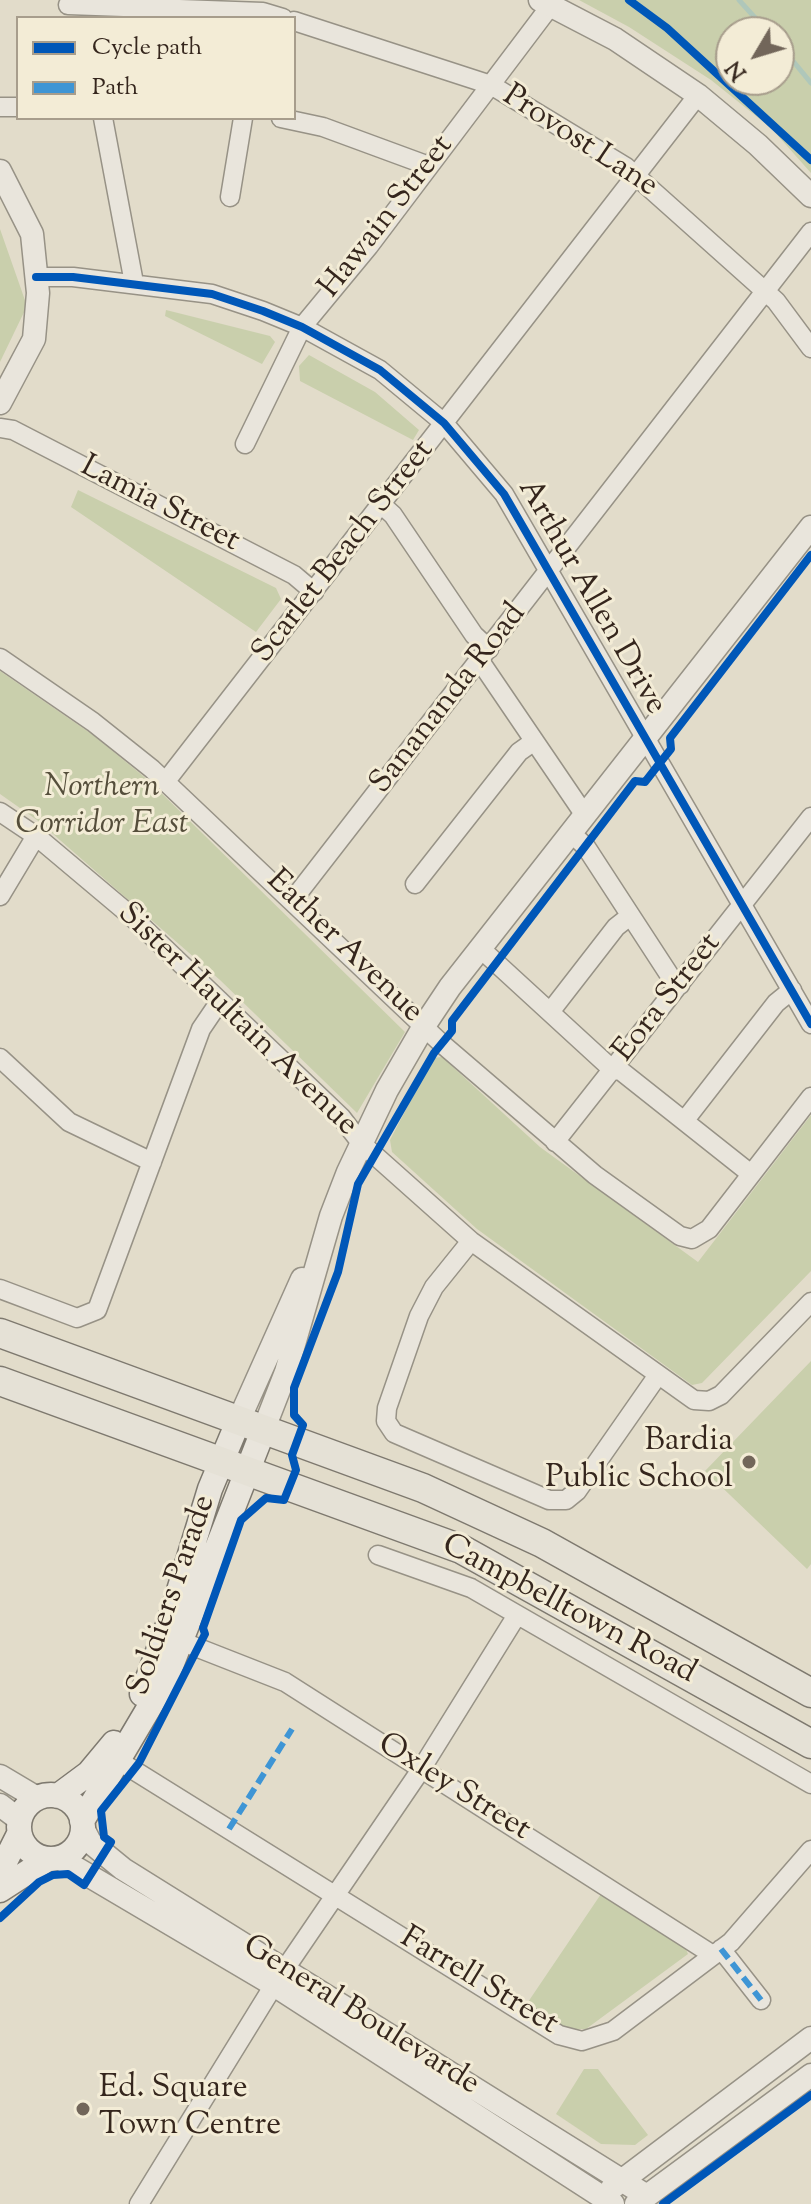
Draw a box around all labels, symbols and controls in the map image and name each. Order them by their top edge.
legend [16,16,296,120]
north arrow [715,16,795,96]
text: Cycle path [92,31,202,65]
text: N [720,53,756,86]
text: Path [92,71,138,105]
street label: Provost Lane [494,79,664,207]
street label: Hawain Street [313,129,463,307]
street label: Scarlet Beach Street [246,434,444,672]
street label: Lamia Street [73,449,245,563]
street label: Arthur Allen Drive [507,474,673,722]
street label: Sanananda Road [364,597,536,803]
park label: Northern Corridor East [15,771,189,846]
street label: Eather Avenue [256,863,430,1033]
street label: Sister Haultain Avenue [108,896,364,1146]
street label: Eora Street [607,927,731,1071]
place label: Bardia Public School [545,1425,733,1500]
marker: Bardia Public School [740,1453,758,1471]
street label: Soldiers Parade [122,1491,226,1701]
street label: Campbelltown Road [434,1528,702,1694]
street label: Oxley Street [369,1727,537,1851]
street label: Farrell Street [392,1921,564,2045]
street label: General Boulevarde [235,1929,485,2105]
place label: Ed. Square Town Centre [99,2072,281,2147]
marker: Ed. Square Town Centre [74,2100,92,2118]

